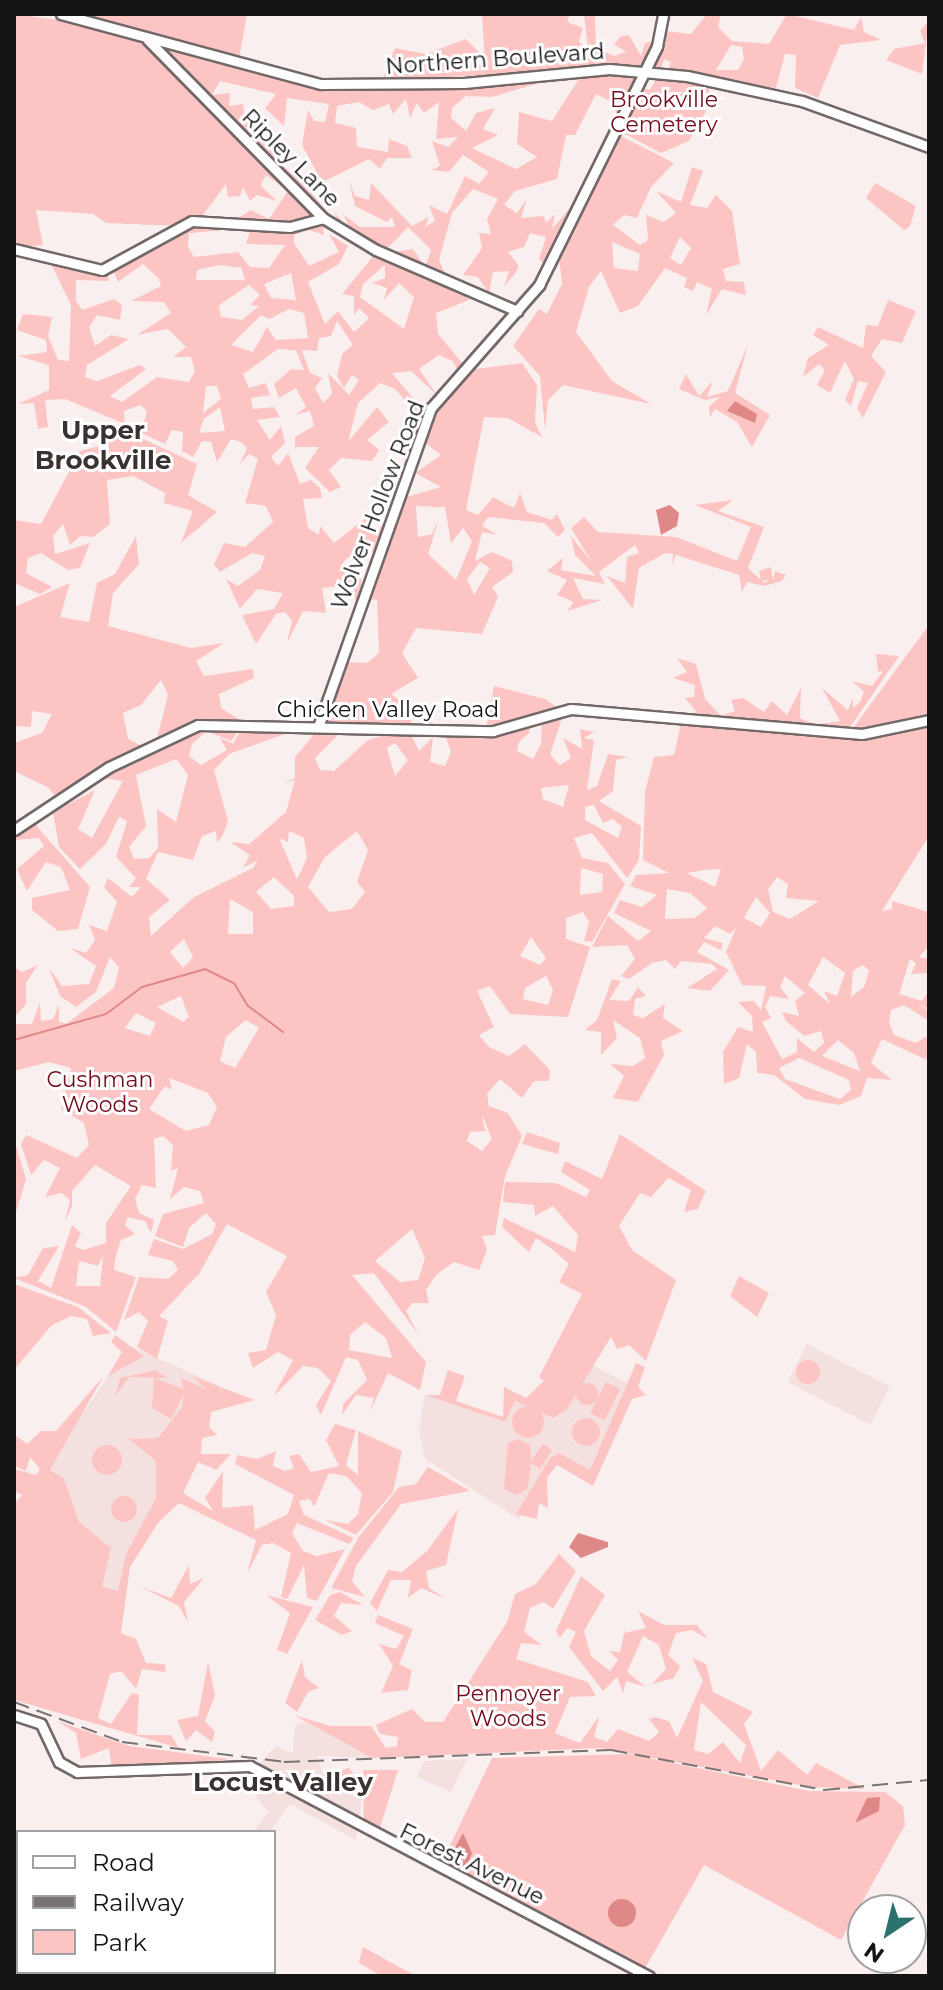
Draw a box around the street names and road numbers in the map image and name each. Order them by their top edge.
street label: Northern Boulevard [385,38,605,80]
street label: Ripley Lane [237,104,345,212]
street label: Wolver Hollow Road [326,397,430,613]
street label: Chicken Valley Road [277,697,499,723]
street label: Forest Avenue [395,1818,549,1910]

